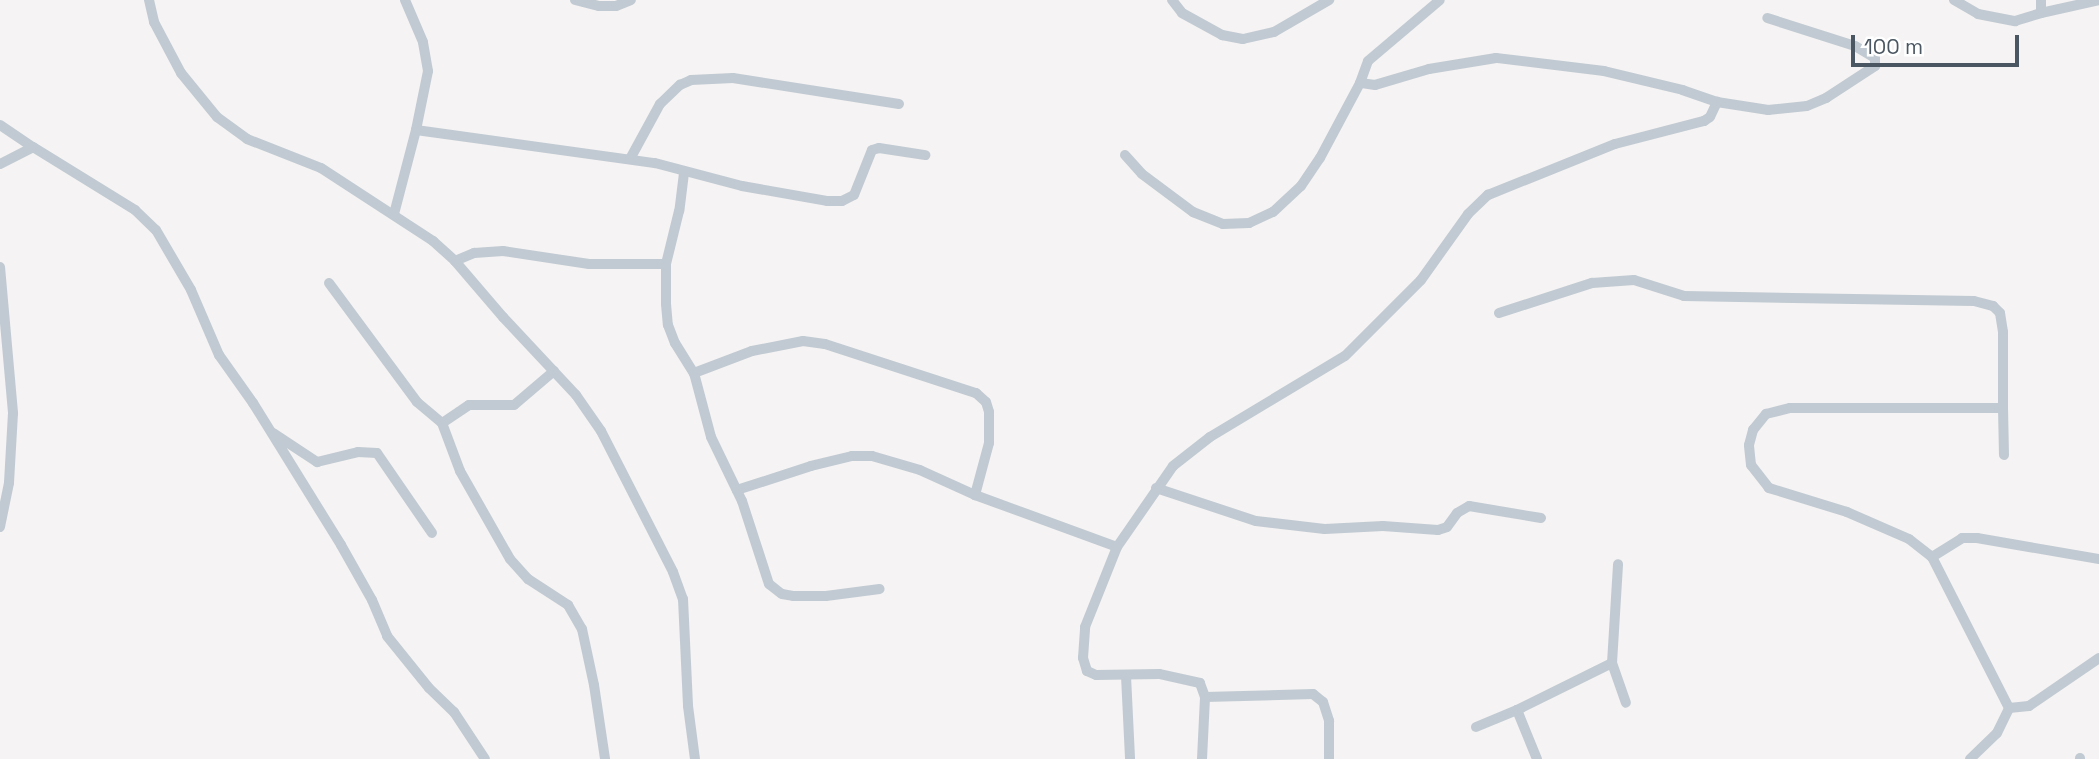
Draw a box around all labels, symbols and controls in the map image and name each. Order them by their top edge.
scale bar [1854,21,2022,65]
text: 100 m [1864,33,1923,60]

